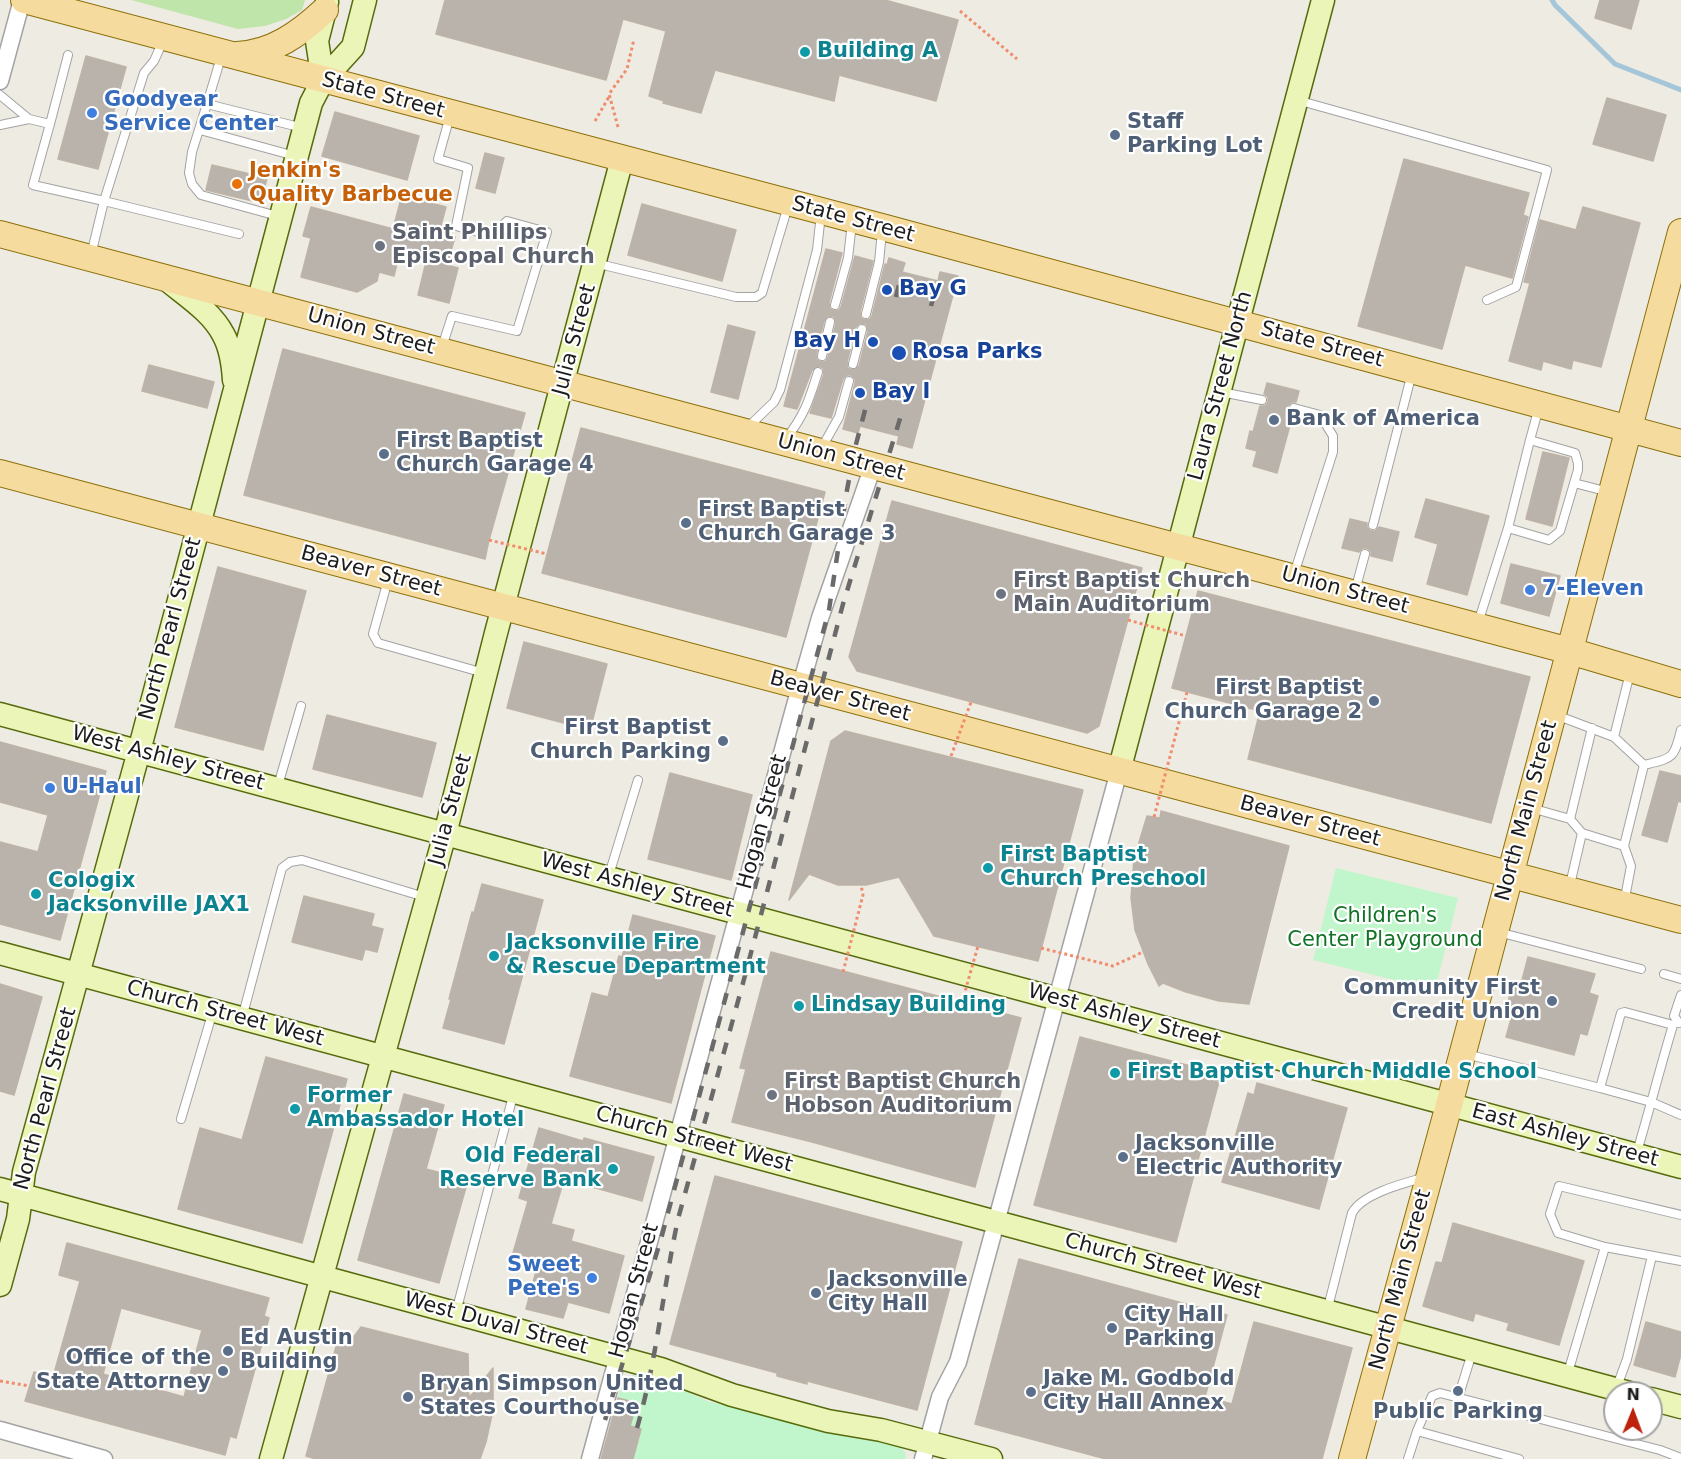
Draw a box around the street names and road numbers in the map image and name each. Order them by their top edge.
street label: State Street [319,68,447,124]
street label: State Street [789,192,917,248]
street label: Julia Street [548,281,602,399]
street label: Laura Street North [1184,288,1258,484]
street label: Union Street [304,303,438,361]
street label: State Street [1258,317,1386,373]
street label: Union Street [774,429,908,487]
street label: North Pearl Street [134,535,208,723]
street label: Beaver Street [298,541,444,603]
street label: Union Street [1278,562,1412,620]
street label: Beaver Street [767,666,913,728]
street label: North Main Street [1491,718,1563,904]
street label: West Ashley Street [69,721,267,797]
street label: Julia Street [424,751,478,869]
street label: Hogan Street [733,752,793,892]
street label: Beaver Street [1237,791,1383,853]
street label: West Ashley Street [538,848,736,924]
street label: Church Street West [124,976,326,1052]
street label: West Ashley Street [1025,979,1223,1055]
street label: North Pearl Street [9,1005,83,1193]
street label: East Ashley Street [1469,1099,1661,1173]
street label: Church Street West [593,1102,795,1178]
street label: North Main Street [1365,1187,1437,1373]
street label: Hogan Street [605,1221,665,1361]
street label: Church Street West [1062,1229,1264,1305]
street label: West Duval Street [401,1287,591,1361]

